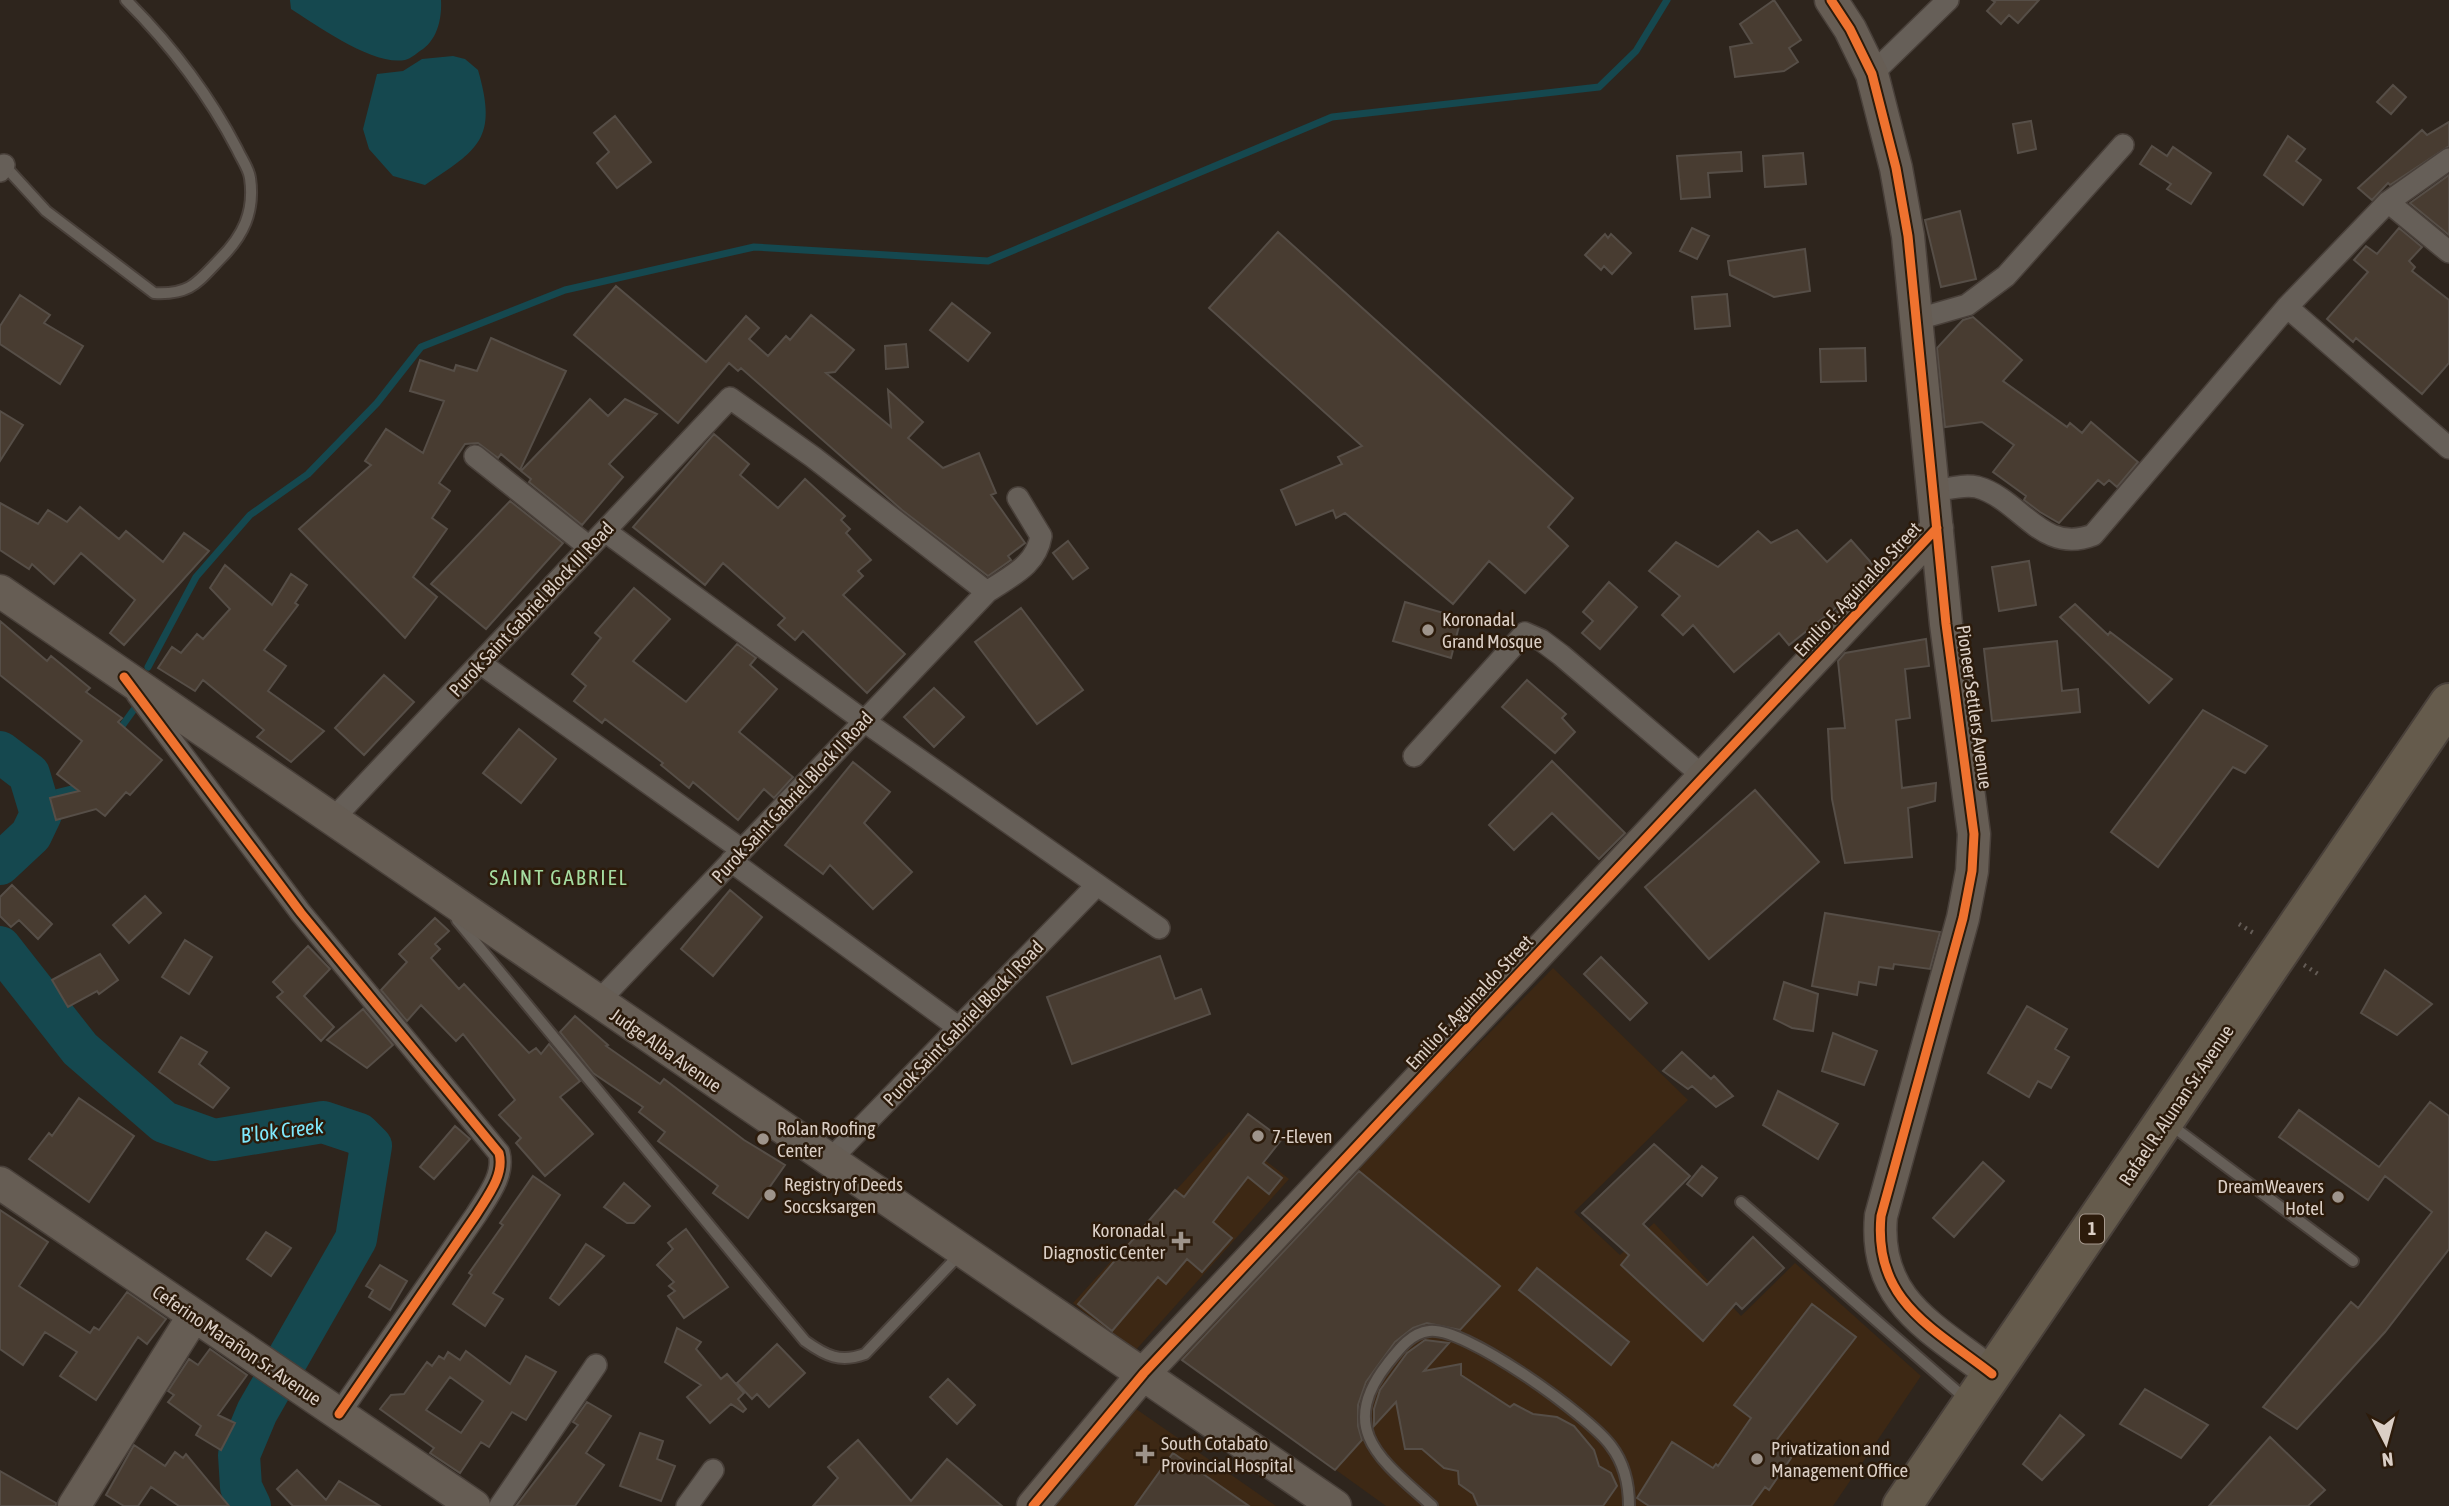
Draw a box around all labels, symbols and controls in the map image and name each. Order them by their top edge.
street label: Purok Saint Gabriel Block III Road [444,517,618,701]
street label: Emilio F. Aguinaldo Street [1789,517,1925,661]
place label: Koronadal Grand Mosque [1442,608,1542,652]
marker: Koronadal Grand Mosque [1420,622,1436,638]
street label: Pioneer Settlers Avenue [1953,624,1997,790]
street label: Purok Saint Gabriel Block II Road [707,707,877,887]
district label: SAINT GABRIEL [489,865,629,889]
street label: Emilio F. Aguinaldo Street [1401,930,1537,1074]
street label: Purok Saint Gabriel Block I Road [878,936,1048,1110]
street label: Judge Alba Avenue [606,1004,726,1096]
street label: Rafael R. Alunan Sr. Avenue [2114,1021,2238,1189]
water label: B'lok Creek [239,1113,326,1147]
place label: Rolan Roofing Center [777,1117,876,1161]
place label: 7-Eleven [1272,1125,1333,1147]
marker: 7-Eleven [1250,1128,1266,1144]
marker: Rolan Roofing Center [755,1131,771,1147]
place label: Registry of Deeds Soccsksargen [784,1173,903,1217]
place label: DreamWeavers Hotel [2217,1175,2324,1219]
marker: Registry of Deeds Soccsksargen [762,1187,778,1203]
marker: DreamWeavers Hotel [2330,1189,2346,1205]
road number: 1 [2080,1214,2104,1244]
place label: Koronadal Diagnostic Center [1043,1219,1165,1263]
marker: Koronadal Diagnostic Center [1171,1231,1191,1251]
street label: Ceferino Marañon Sr. Avenue [148,1280,326,1410]
north arrow [2351,1408,2421,1478]
place label: South Cotabato Provincial Hospital [1161,1432,1293,1476]
place label: Privatization and Management Office [1771,1437,1908,1481]
marker: South Cotabato Provincial Hospital [1135,1444,1155,1464]
text: N [2381,1448,2395,1471]
marker: Privatization and Management Office [1749,1451,1765,1467]

